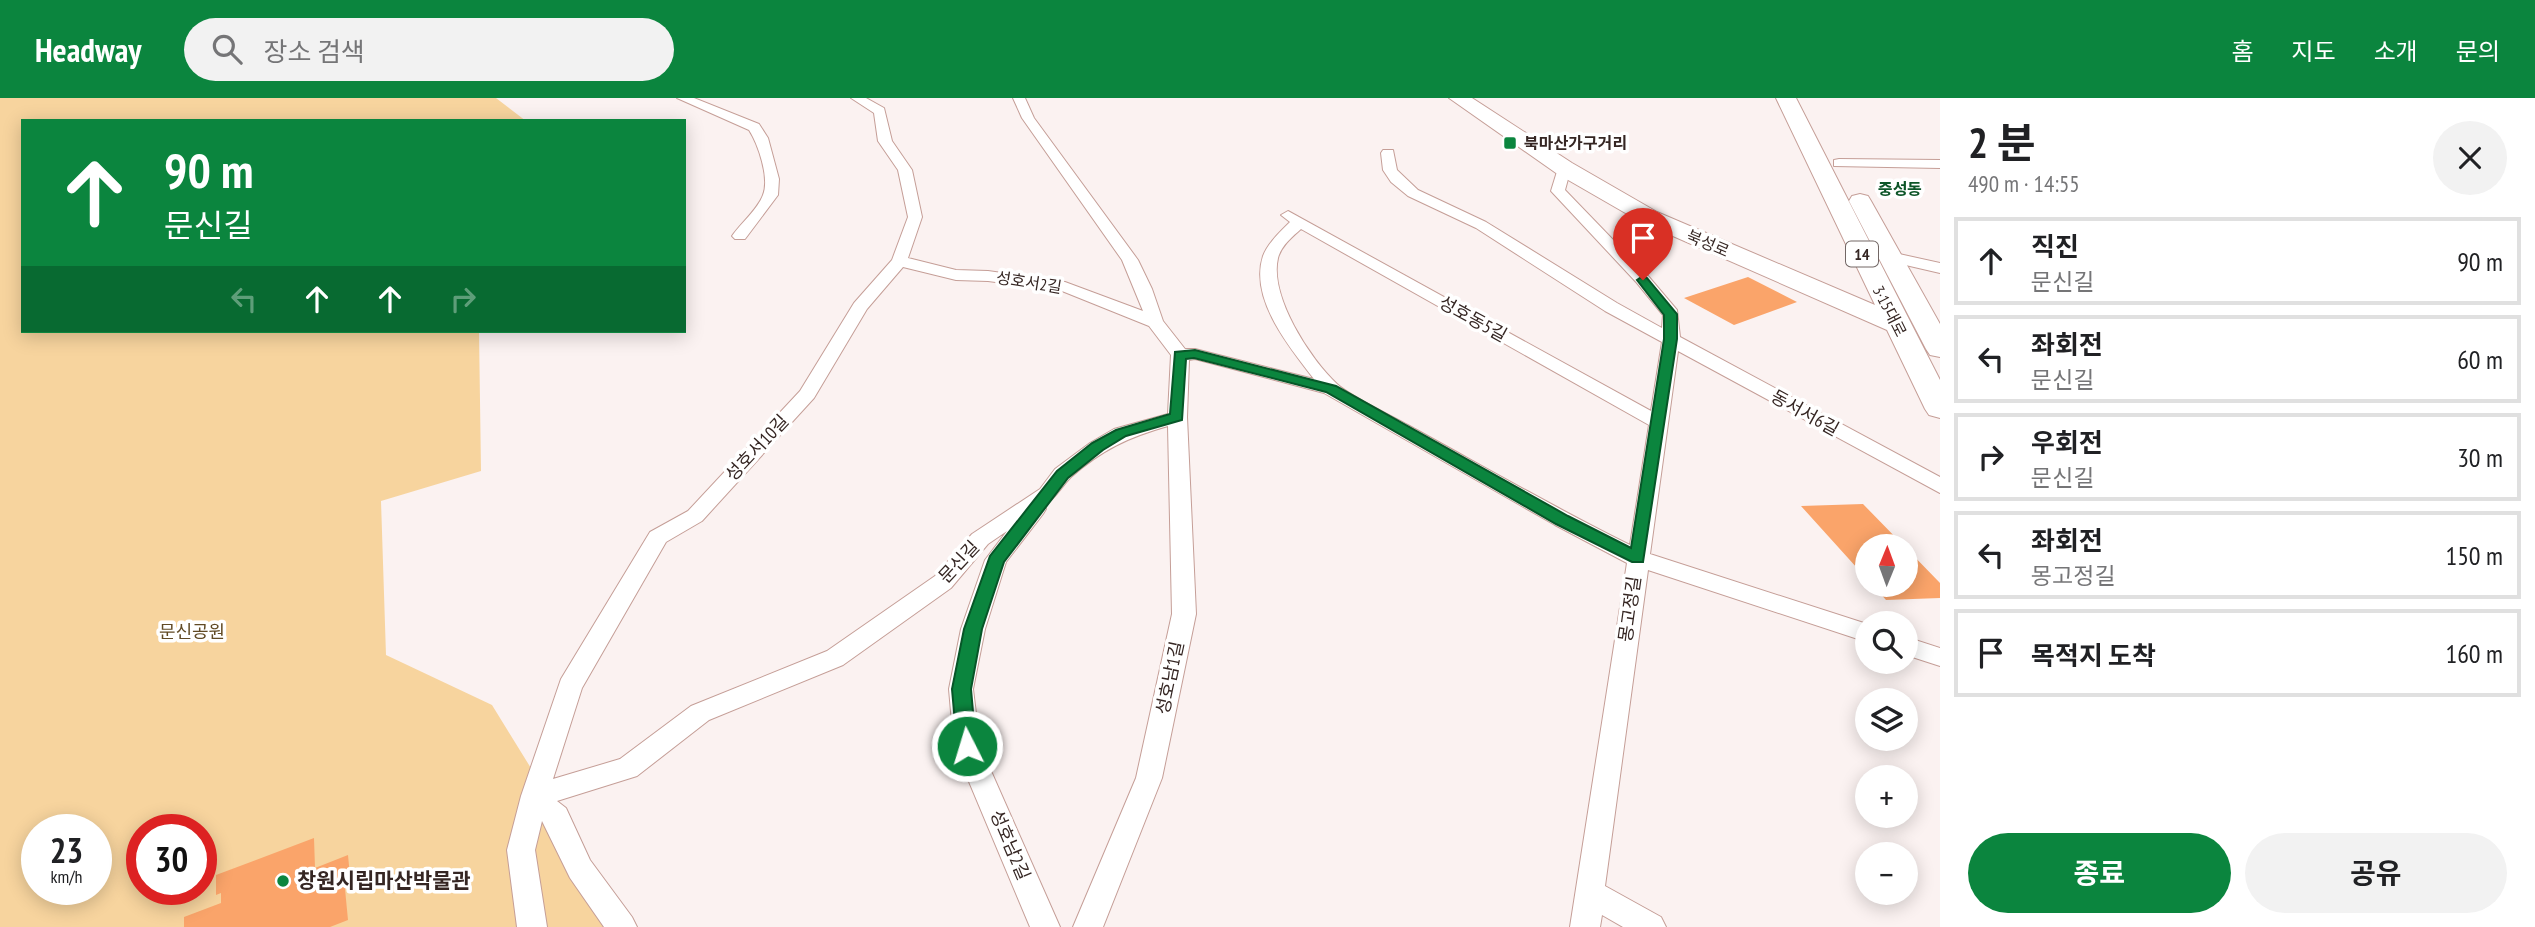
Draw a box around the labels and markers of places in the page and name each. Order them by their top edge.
place label: 북마산가구거리 [1524,133,1627,153]
marker: 북마산가구거리 [1502,135,1518,151]
pin [1613,208,1673,280]
place label: 창원시립마산박물관 [297,867,471,894]
marker: 창원시립마산박물관 [275,873,291,889]

